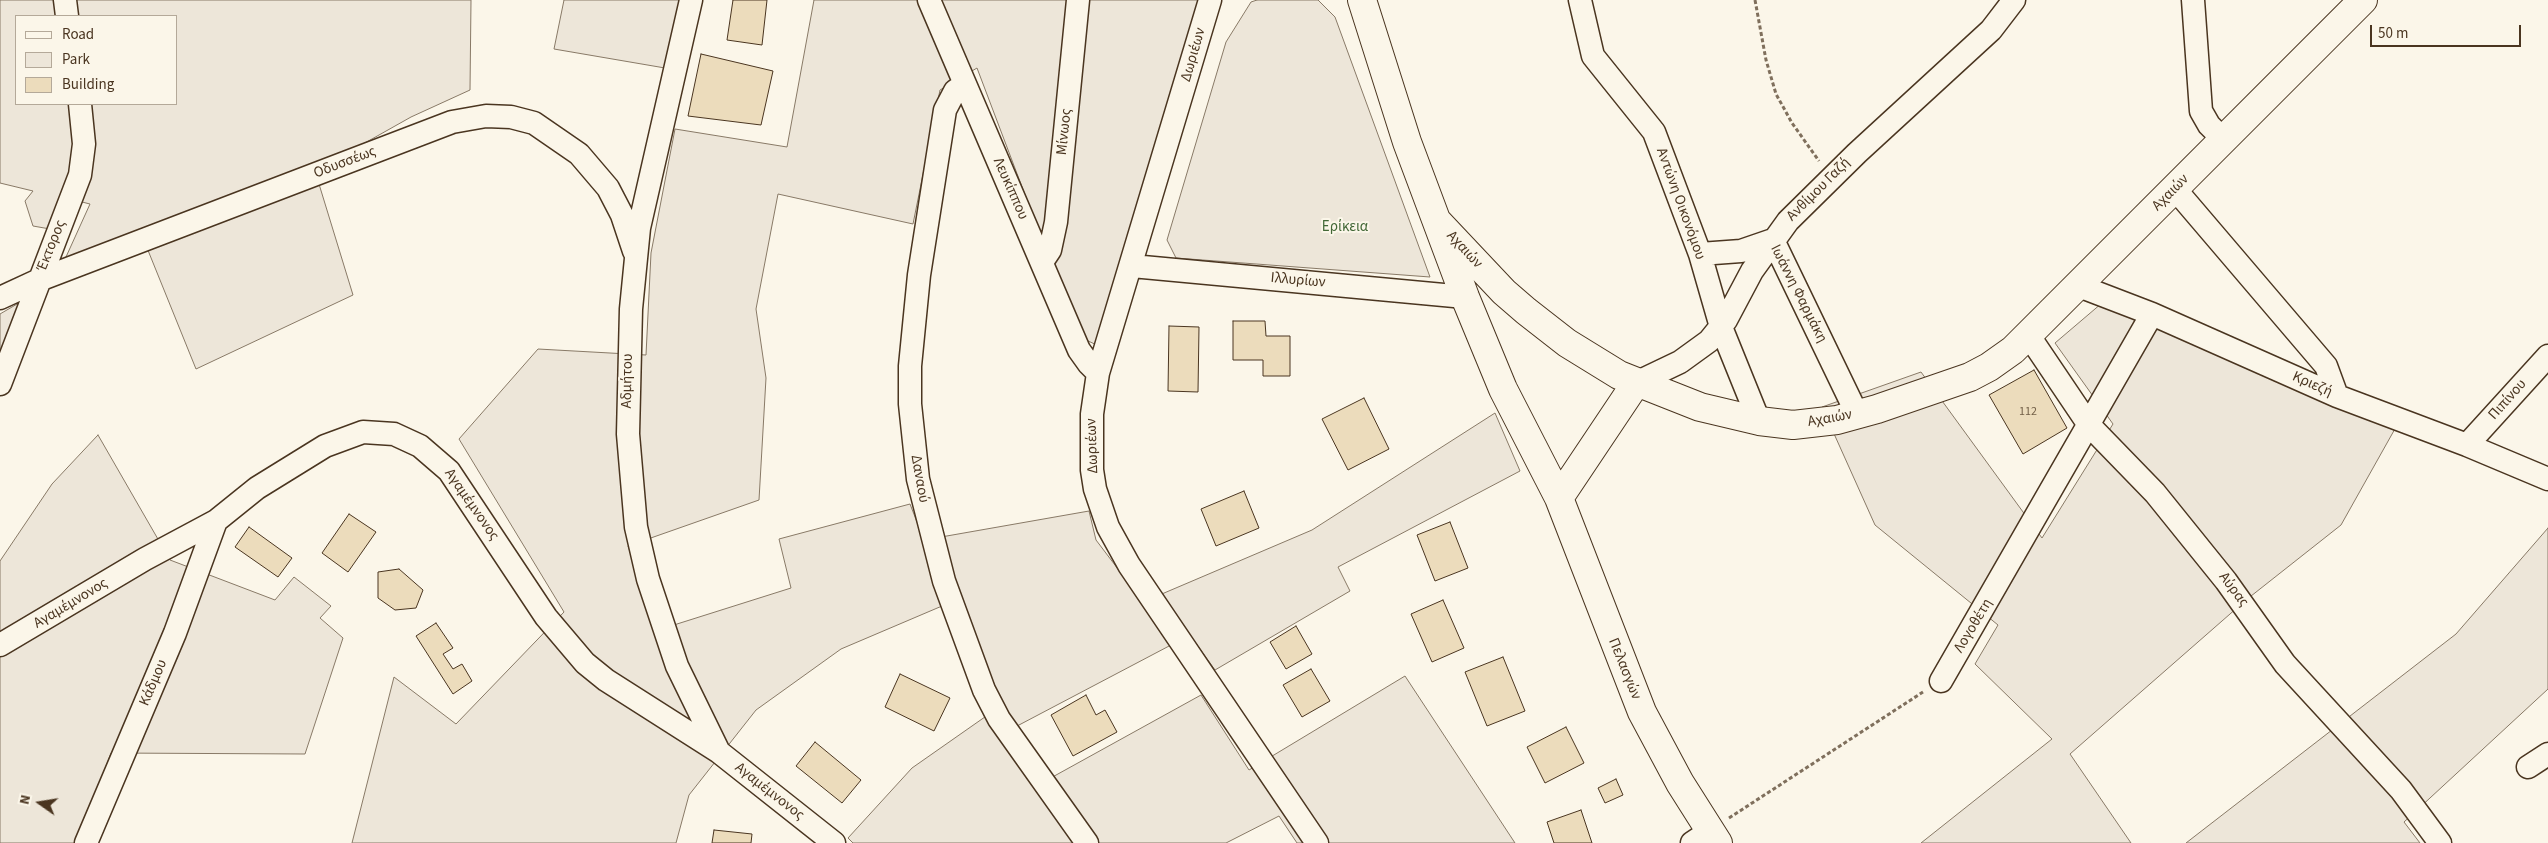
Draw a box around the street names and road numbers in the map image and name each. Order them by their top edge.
street label: Δωριέων [1178,26,1210,84]
street label: Μίνωος [1054,108,1076,156]
street label: Οδυσσέως [311,143,379,183]
street label: Αντώνη Οικονόμου [1651,146,1709,262]
street label: Ανθίμου Γαζή [1783,154,1855,226]
street label: Λευκίππου [988,155,1032,223]
street label: Αχαιών [2149,171,2193,215]
street label: Έκτορος [34,218,70,274]
street label: Αχαιών [1442,228,1486,272]
street label: Ιωάννη Φαρμάκη [1766,242,1830,346]
street label: Ιλλυρίων [1270,270,1326,292]
street label: Αδμήτου [619,353,637,409]
street label: Κριεζή [2289,368,2335,402]
street label: Πιπίνου [2485,376,2531,424]
street label: Αχαιών [1806,406,1854,432]
street label: Δωριέων [1083,418,1103,474]
street label: Δαναού [906,454,932,504]
street label: Αγαμέμνονος [440,466,502,544]
street label: Αύρας [2214,569,2252,611]
street label: Αγαμέμνονος [31,575,111,633]
street label: Λογοθέτη [1951,596,1997,656]
street label: Πελασγών [1604,636,1644,702]
street label: Κάδμου [136,657,172,709]
street label: Αγαμέμνονος [731,759,807,825]

